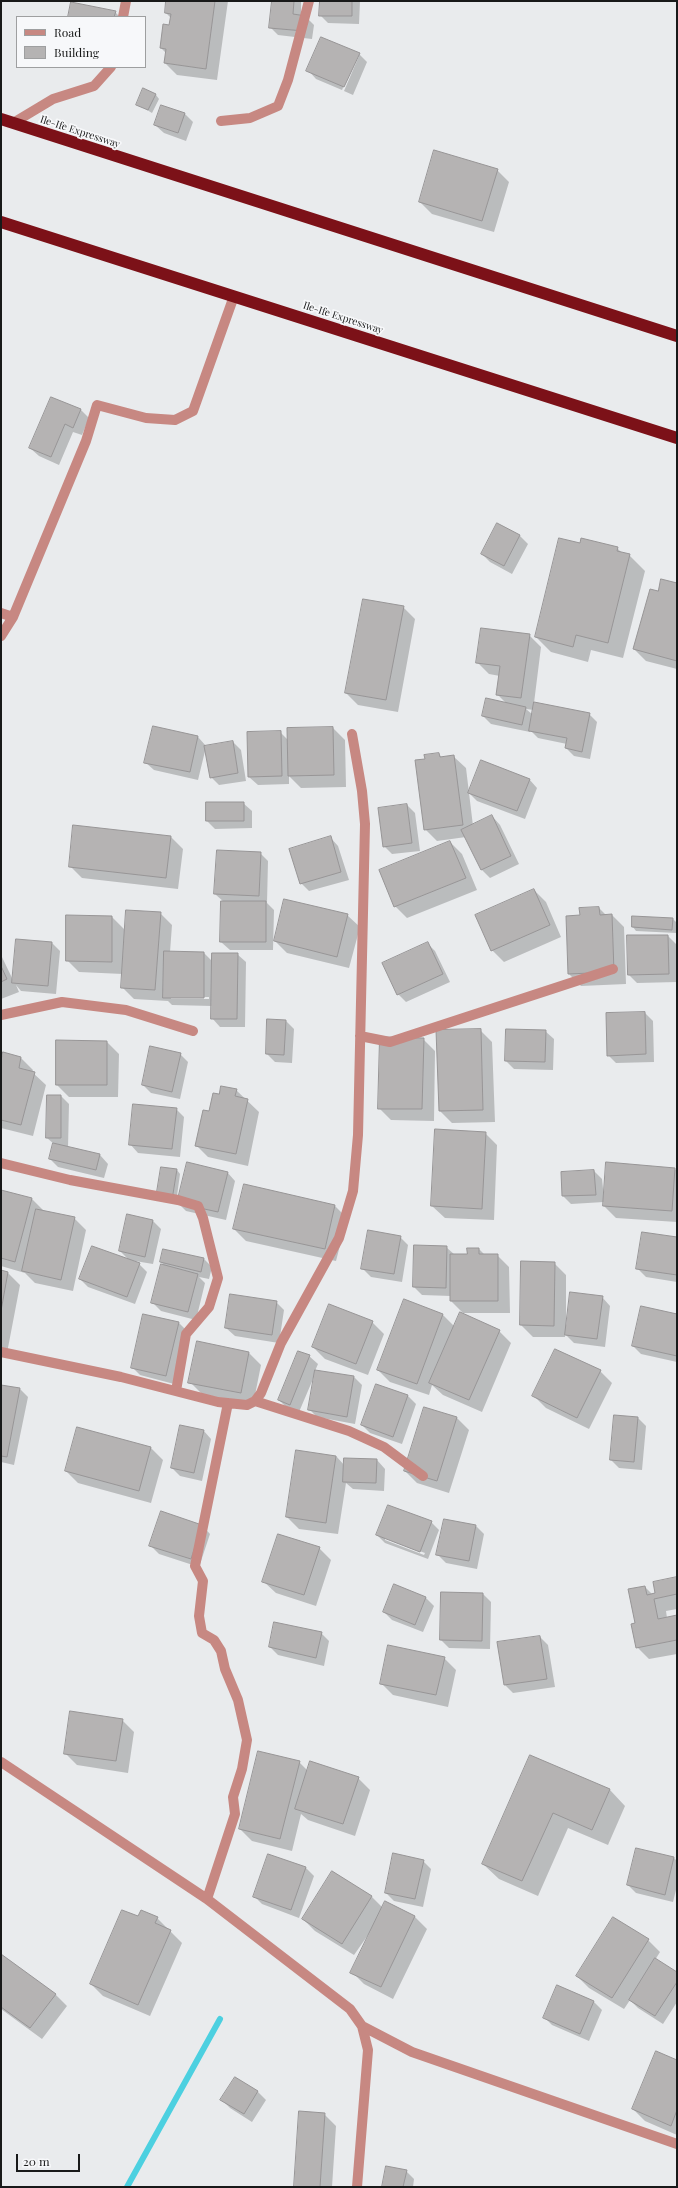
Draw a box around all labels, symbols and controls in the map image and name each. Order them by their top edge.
legend [16,16,146,68]
text: Road [54,24,81,40]
text: Building [54,44,99,60]
street label: Ile-Ife Expressway [39,113,121,151]
street label: Ile-Ife Expressway [302,299,384,337]
scale bar [18,2146,82,2172]
text: 20 m [23,2153,50,2169]

